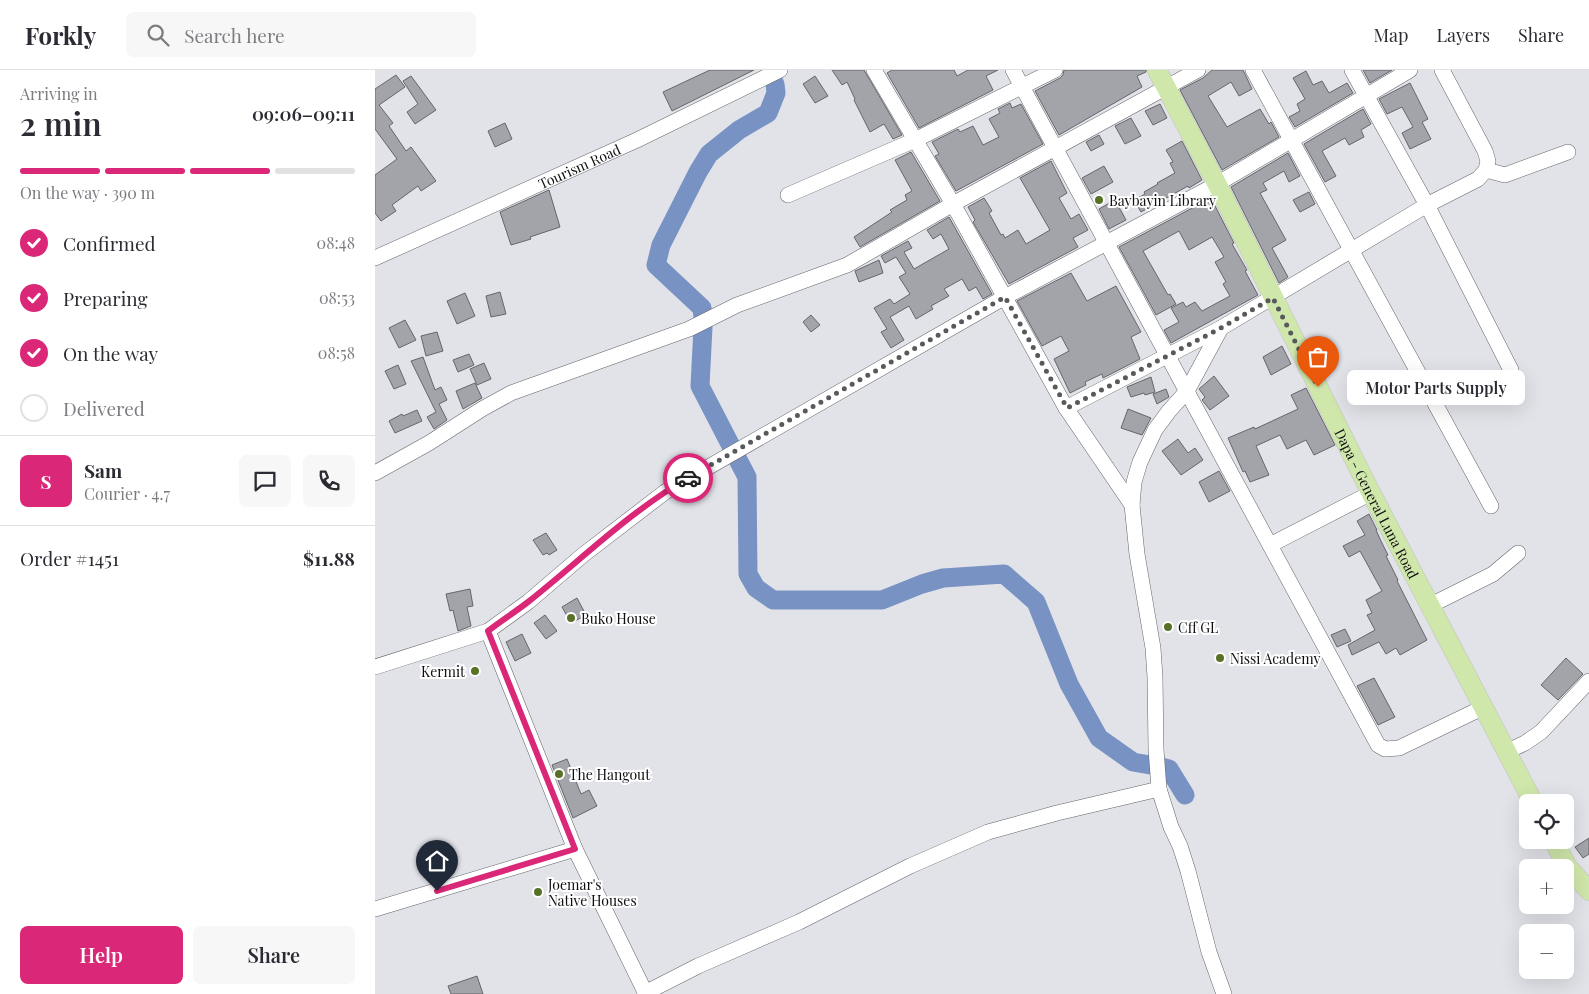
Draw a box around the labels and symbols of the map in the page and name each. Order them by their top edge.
street label: Tourism Road [535,139,623,193]
place label: Baybayin Library [1109,191,1216,210]
marker: Baybayin Library [1093,194,1105,206]
pin [1297,336,1339,387]
callout: Motor Parts Supply [1348,370,1525,404]
street label: Dapa - General Luna Road [1331,425,1424,582]
courier [663,453,713,503]
place label: Buko House [581,609,656,628]
marker: Buko House [565,612,577,624]
place label: Cff GL [1178,618,1218,637]
marker: Cff GL [1162,621,1174,633]
place label: Nissi Academy [1230,649,1321,668]
marker: Nissi Academy [1214,652,1226,664]
place label: Kermit [421,662,466,681]
marker: Kermit [469,665,481,677]
place label: The Hangout [569,765,651,784]
marker: The Hangout [553,768,565,780]
pin [416,840,458,891]
place label: Joemar's Native Houses [547,875,637,910]
marker: Joemar's Native Houses [532,886,544,898]

